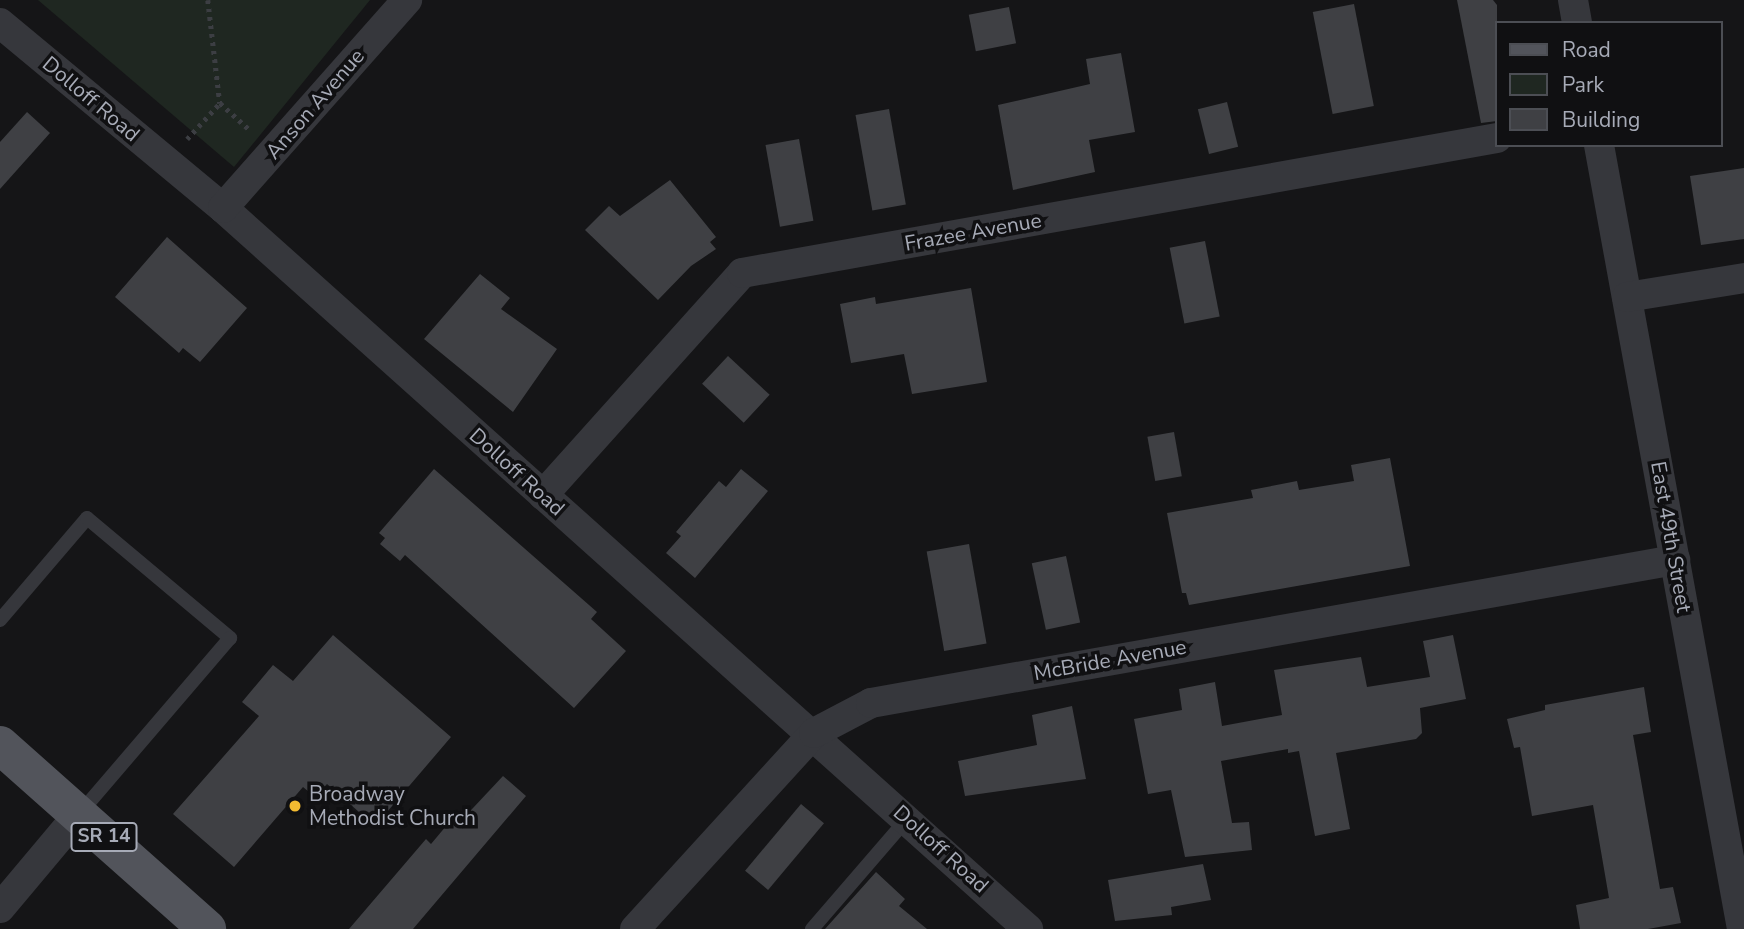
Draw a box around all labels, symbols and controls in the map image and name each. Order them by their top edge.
legend [1496,21,1723,147]
text: Road [1562,36,1611,64]
street label: Anson Avenue [260,44,370,164]
street label: Dolloff Road [37,51,145,147]
text: Park [1562,71,1604,99]
text: Building [1562,106,1640,134]
street label: Frazee Avenue [903,208,1043,256]
street label: Dolloff Road [464,423,570,521]
street label: East 49th Street [1645,459,1697,615]
street label: McBride Avenue [1032,634,1188,686]
place label: Broadway Methodist Church [309,781,476,831]
marker: Broadway Methodist Church [287,798,303,814]
street label: Dolloff Road [888,800,994,898]
road number: SR 14 [69,822,139,852]

